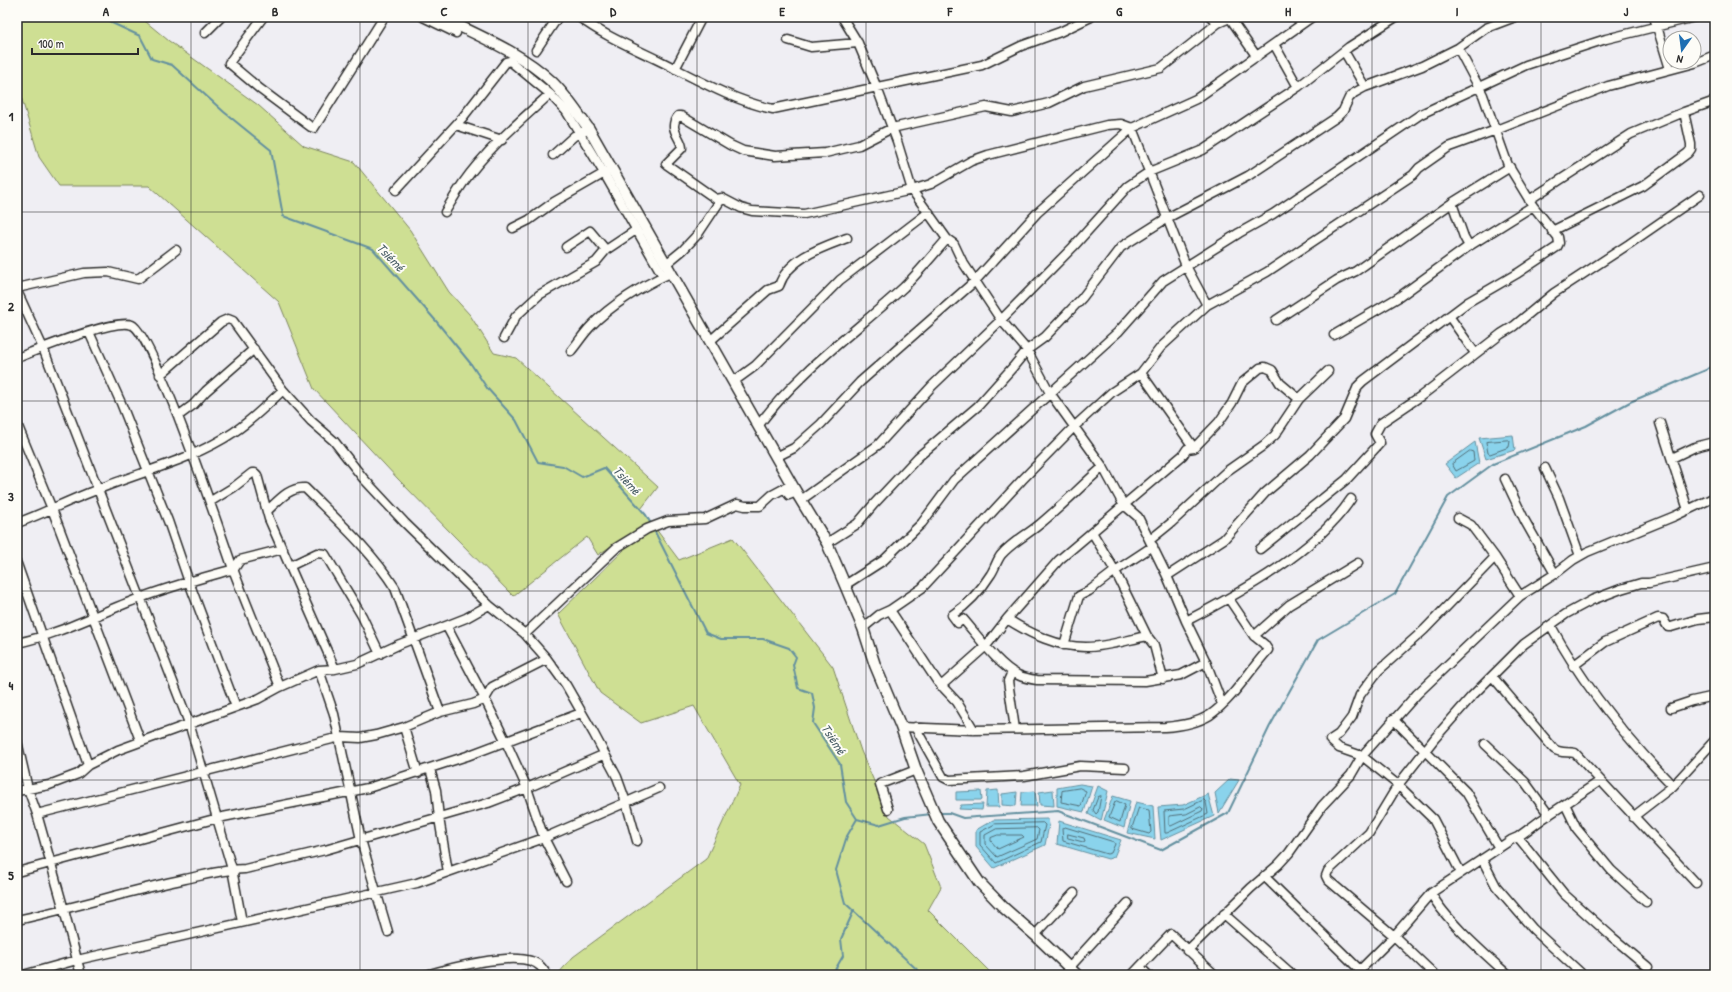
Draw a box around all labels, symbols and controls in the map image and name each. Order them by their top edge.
text: A [103,2,110,20]
text: B [272,2,279,20]
text: C [440,2,448,20]
text: D [610,2,617,20]
text: E [779,2,785,20]
text: F [947,2,954,20]
text: G [1116,2,1123,20]
text: H [1285,2,1291,20]
text: I [1455,2,1459,20]
text: J [1624,2,1629,20]
scale bar [32,30,138,56]
north arrow [1662,30,1702,70]
text: 100 m [38,35,64,52]
text: N [1675,52,1684,67]
text: 1 [9,107,14,125]
water label: Tsiémé [373,239,410,276]
text: 2 [8,297,15,315]
water label: Tsiémé [609,462,645,499]
text: 3 [8,487,14,505]
text: 4 [9,676,14,694]
water label: Tsiémé [817,720,851,759]
text: 5 [8,866,14,884]

